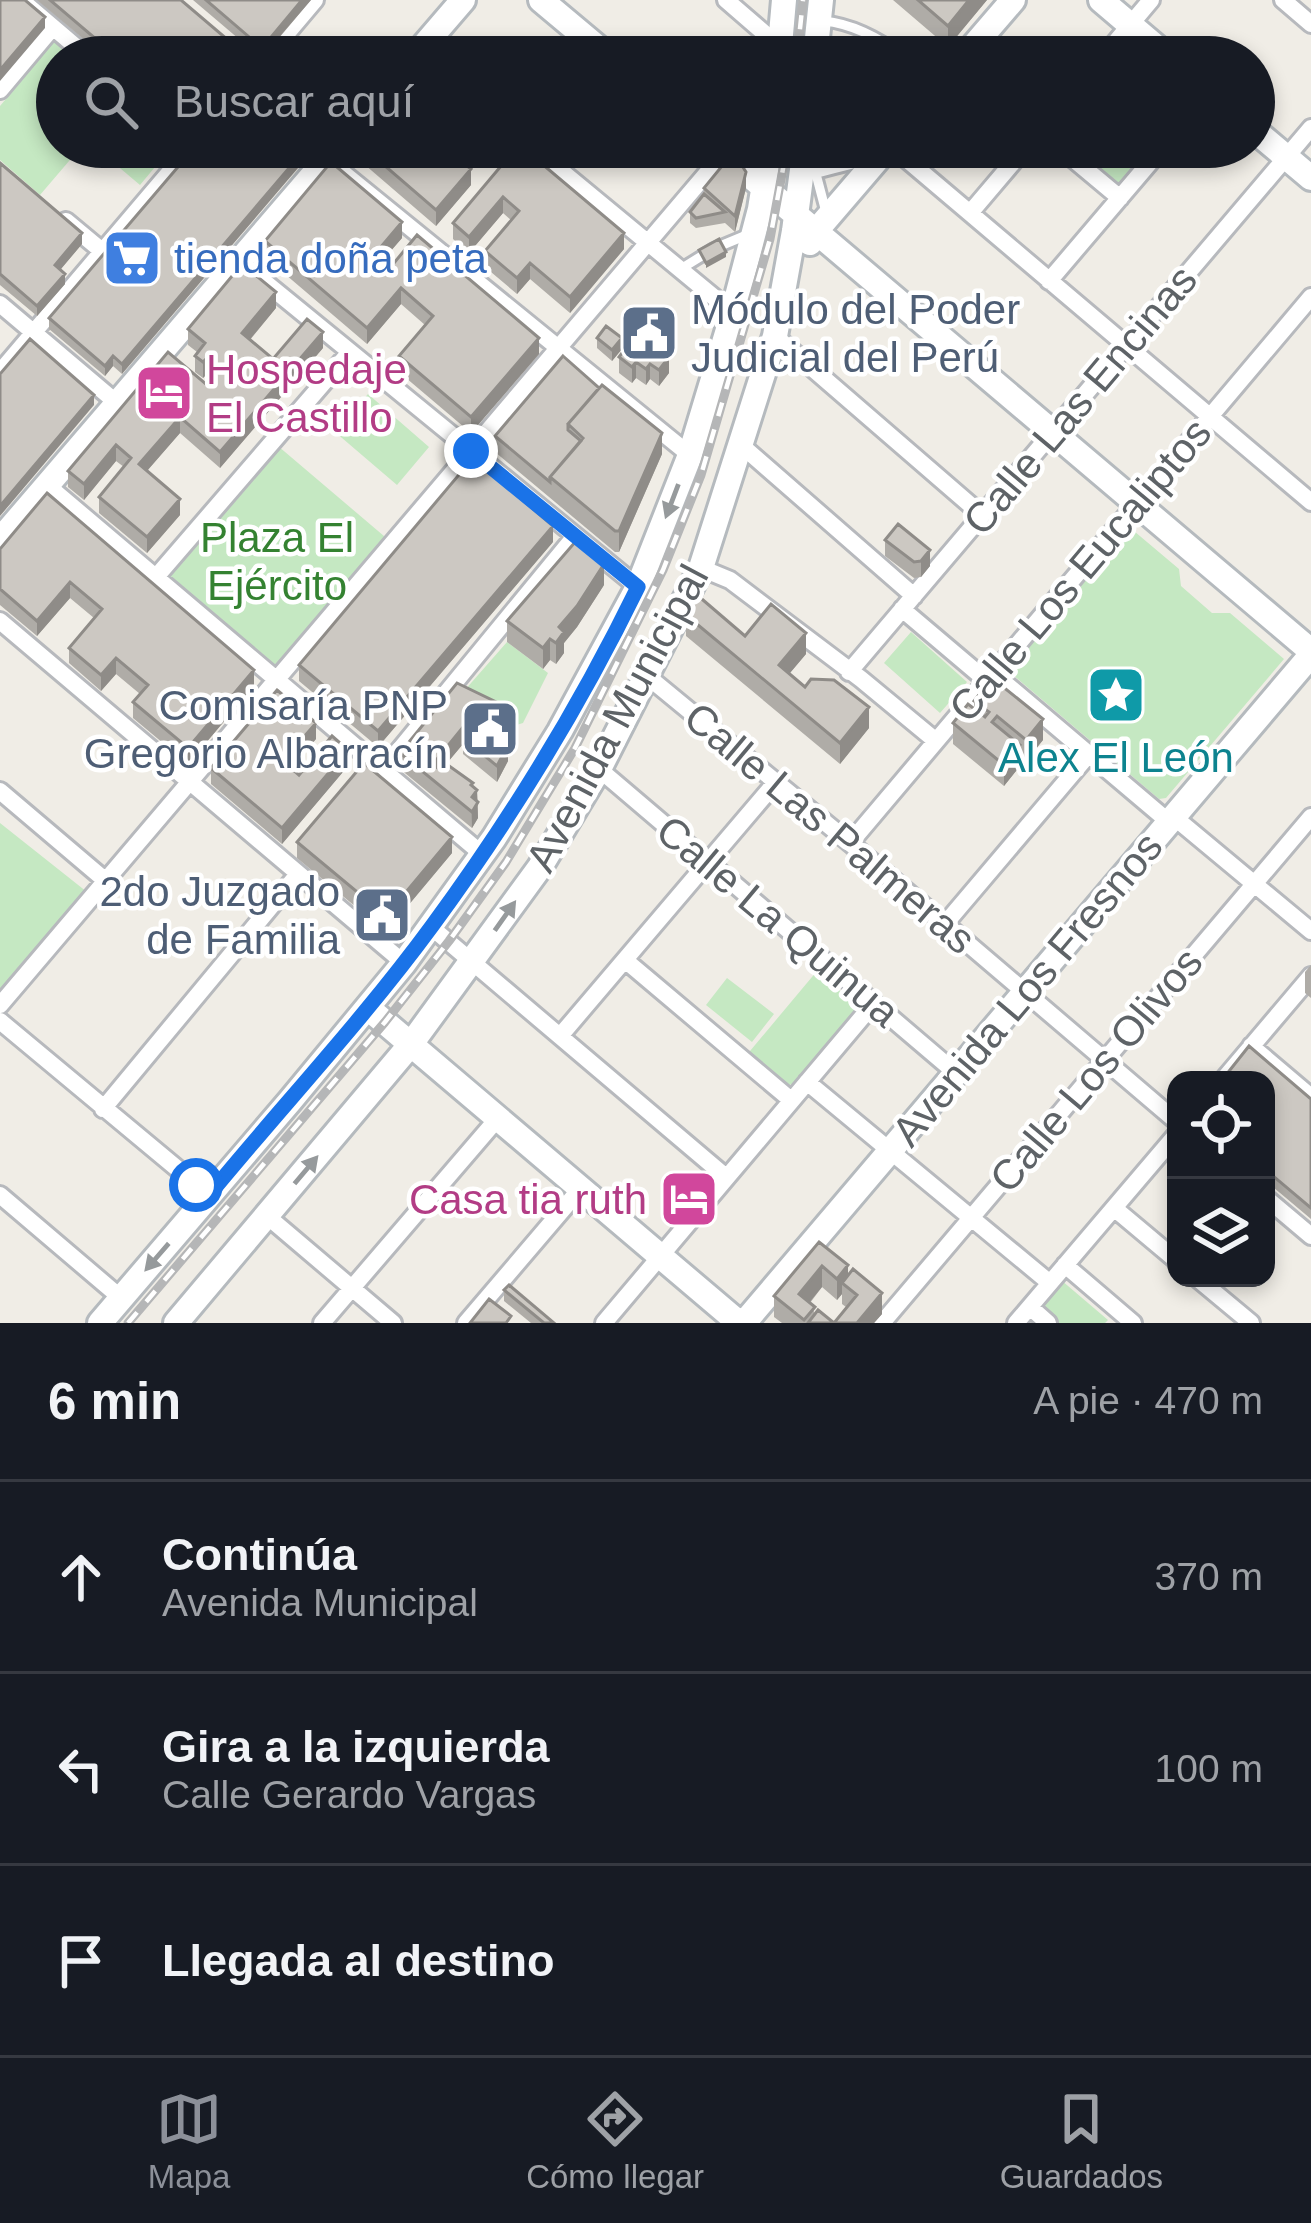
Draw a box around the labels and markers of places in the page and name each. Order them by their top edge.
supermarket icon: tienda doña peta [101,227,163,289]
place label: tienda doña peta [174,235,488,282]
place label: Módulo del Poder Judicial del Perú [691,286,1020,381]
public building icon: Módulo del Poder Judicial del Perú [618,302,680,364]
place label: Hospedaje El Castillo [206,346,407,441]
hotel icon: Hospedaje El Castillo [133,362,195,424]
place icon: Alex El León [1085,664,1147,726]
place label: Comisaría PNP Gregorio Albarracín [84,682,448,777]
public building icon: Comisaría PNP Gregorio Albarracín [459,698,521,760]
place label: Alex El León [998,734,1234,781]
place label: 2do Juzgado de Familia [99,868,341,963]
public building icon: 2do Juzgado de Familia [351,884,413,946]
hotel icon: Casa tia ruth [658,1168,720,1230]
place label: Casa tia ruth [409,1176,647,1223]

